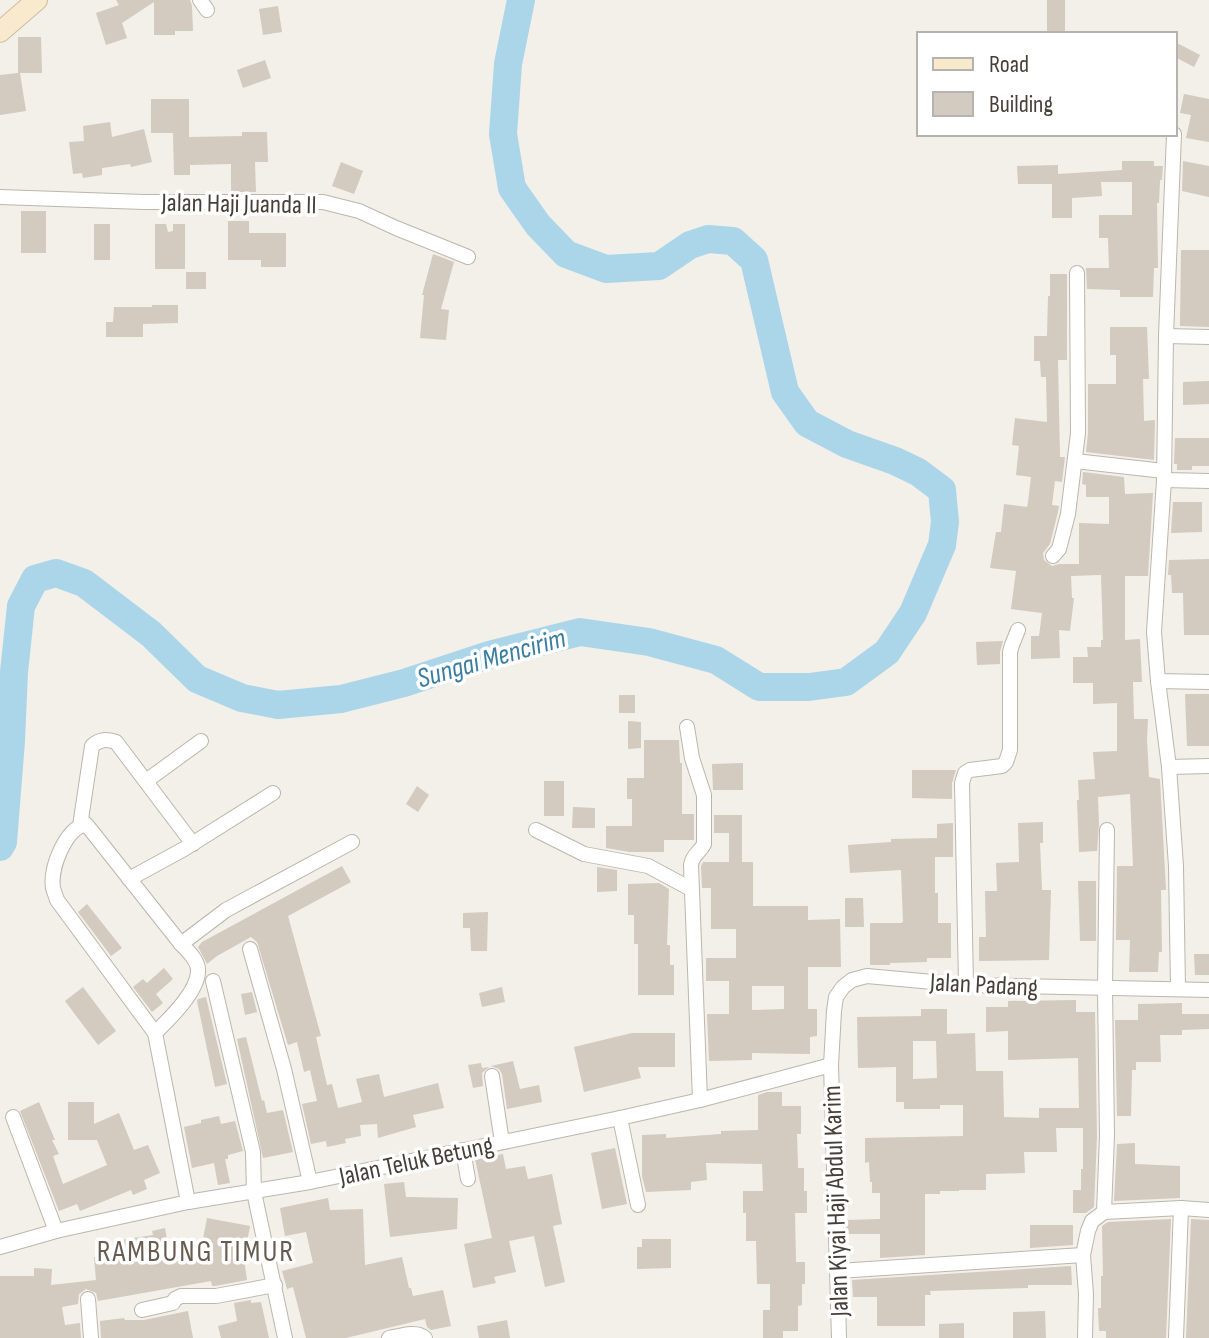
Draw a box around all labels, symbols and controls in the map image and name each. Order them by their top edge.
legend [917,32,1177,136]
text: Road [989,50,1029,79]
text: Building [989,90,1053,119]
street label: Jalan Haji Juanda II [160,188,317,221]
water label: Sungai Mencirim [413,621,570,695]
street label: Jalan Padang [928,967,1039,1004]
street label: Jalan Kiyai Haji Abdul Karim [817,1085,856,1318]
street label: Jalan Teluk Betung [335,1130,496,1193]
district label: RAMBUNG TIMUR [97,1234,295,1270]

